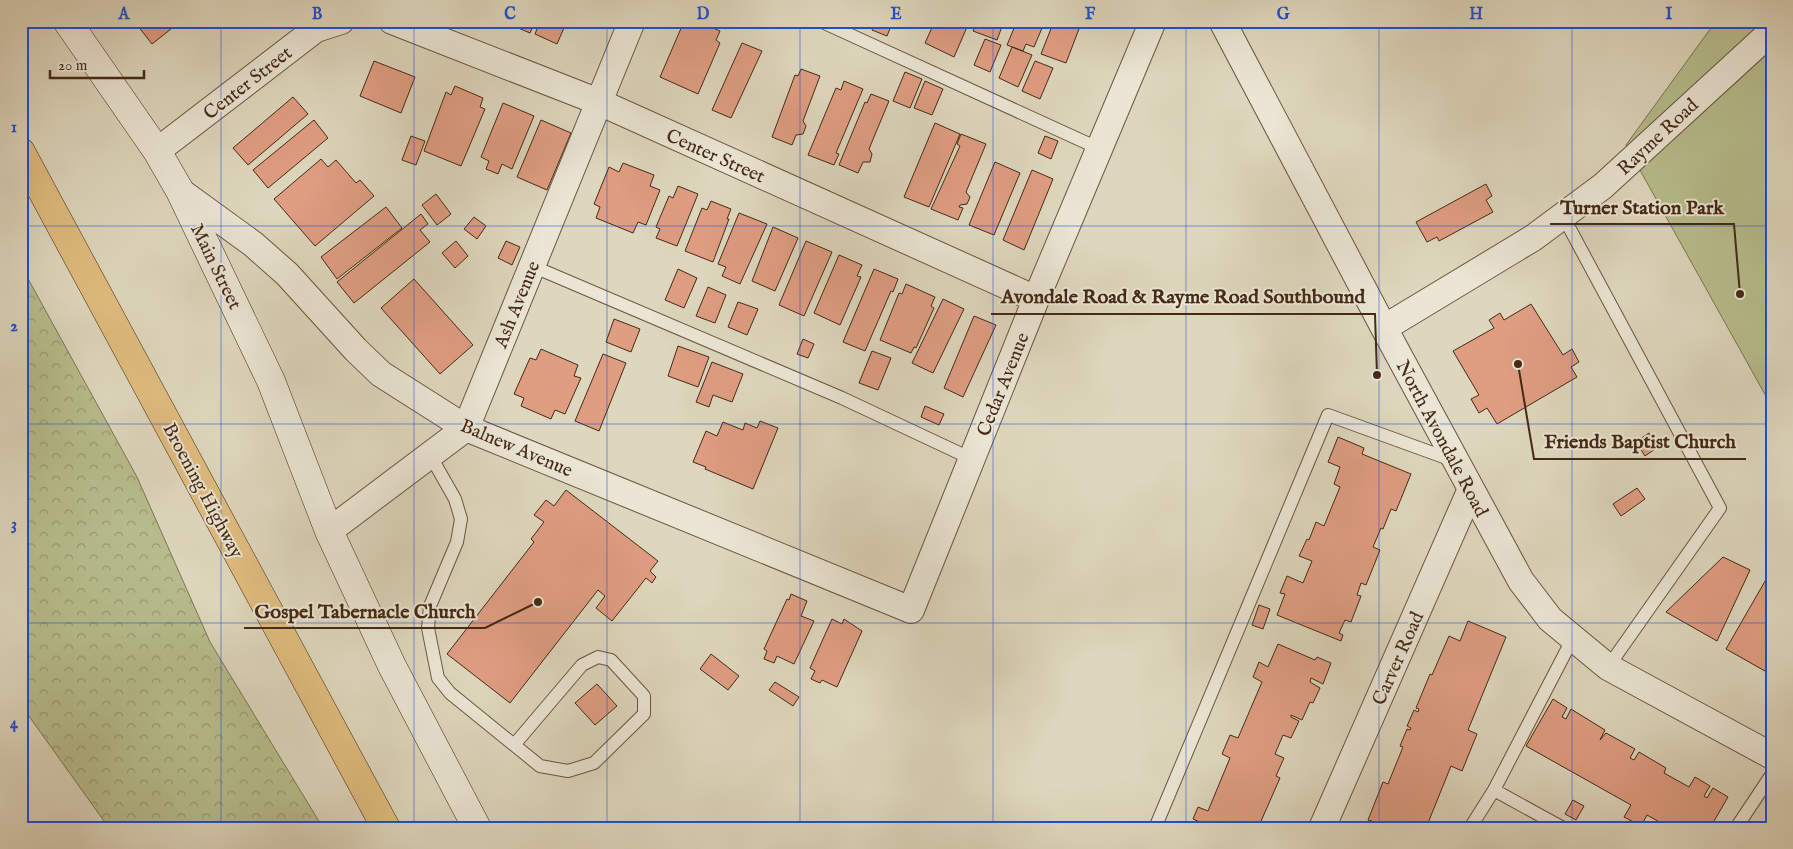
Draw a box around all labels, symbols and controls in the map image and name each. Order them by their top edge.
text: A [118,5,131,25]
text: B [312,5,323,25]
text: C [504,5,516,25]
text: D [697,5,710,25]
text: E [890,5,902,25]
text: F [1085,5,1096,25]
text: G [1277,5,1290,25]
text: H [1469,5,1483,25]
text: I [1666,5,1673,25]
street label: Center Street [199,41,298,126]
scale bar [50,48,144,80]
text: 20 m [58,56,88,75]
street label: Rayme Road [1613,93,1705,181]
text: 1 [11,118,17,138]
street label: Center Street [662,124,769,190]
callout: Turner Station Park [1550,189,1734,224]
text: Turner Station Park [1559,196,1725,221]
street label: Main Street [184,220,247,314]
street label: Ash Avenue [489,257,546,353]
callout: Avondale Road & Rayme Road Southbound [991,279,1375,314]
text: Avondale Road & Rayme Road Southbound [1000,285,1366,310]
text: 2 [10,317,18,337]
street label: Cedar Avenue [972,329,1036,440]
street label: North Avondale Road [1390,356,1493,522]
street label: Balnew Avenue [457,414,576,483]
street label: Broening Highway [157,419,248,563]
callout: Friends Baptist Church [1534,424,1746,459]
text: Friends Baptist Church [1544,430,1736,455]
text: 3 [11,515,17,535]
callout: Gospel Tabernacle Church [244,593,485,628]
text: Gospel Tabernacle Church [254,600,476,625]
street label: Carver Road [1368,608,1430,709]
text: 4 [10,714,19,734]

